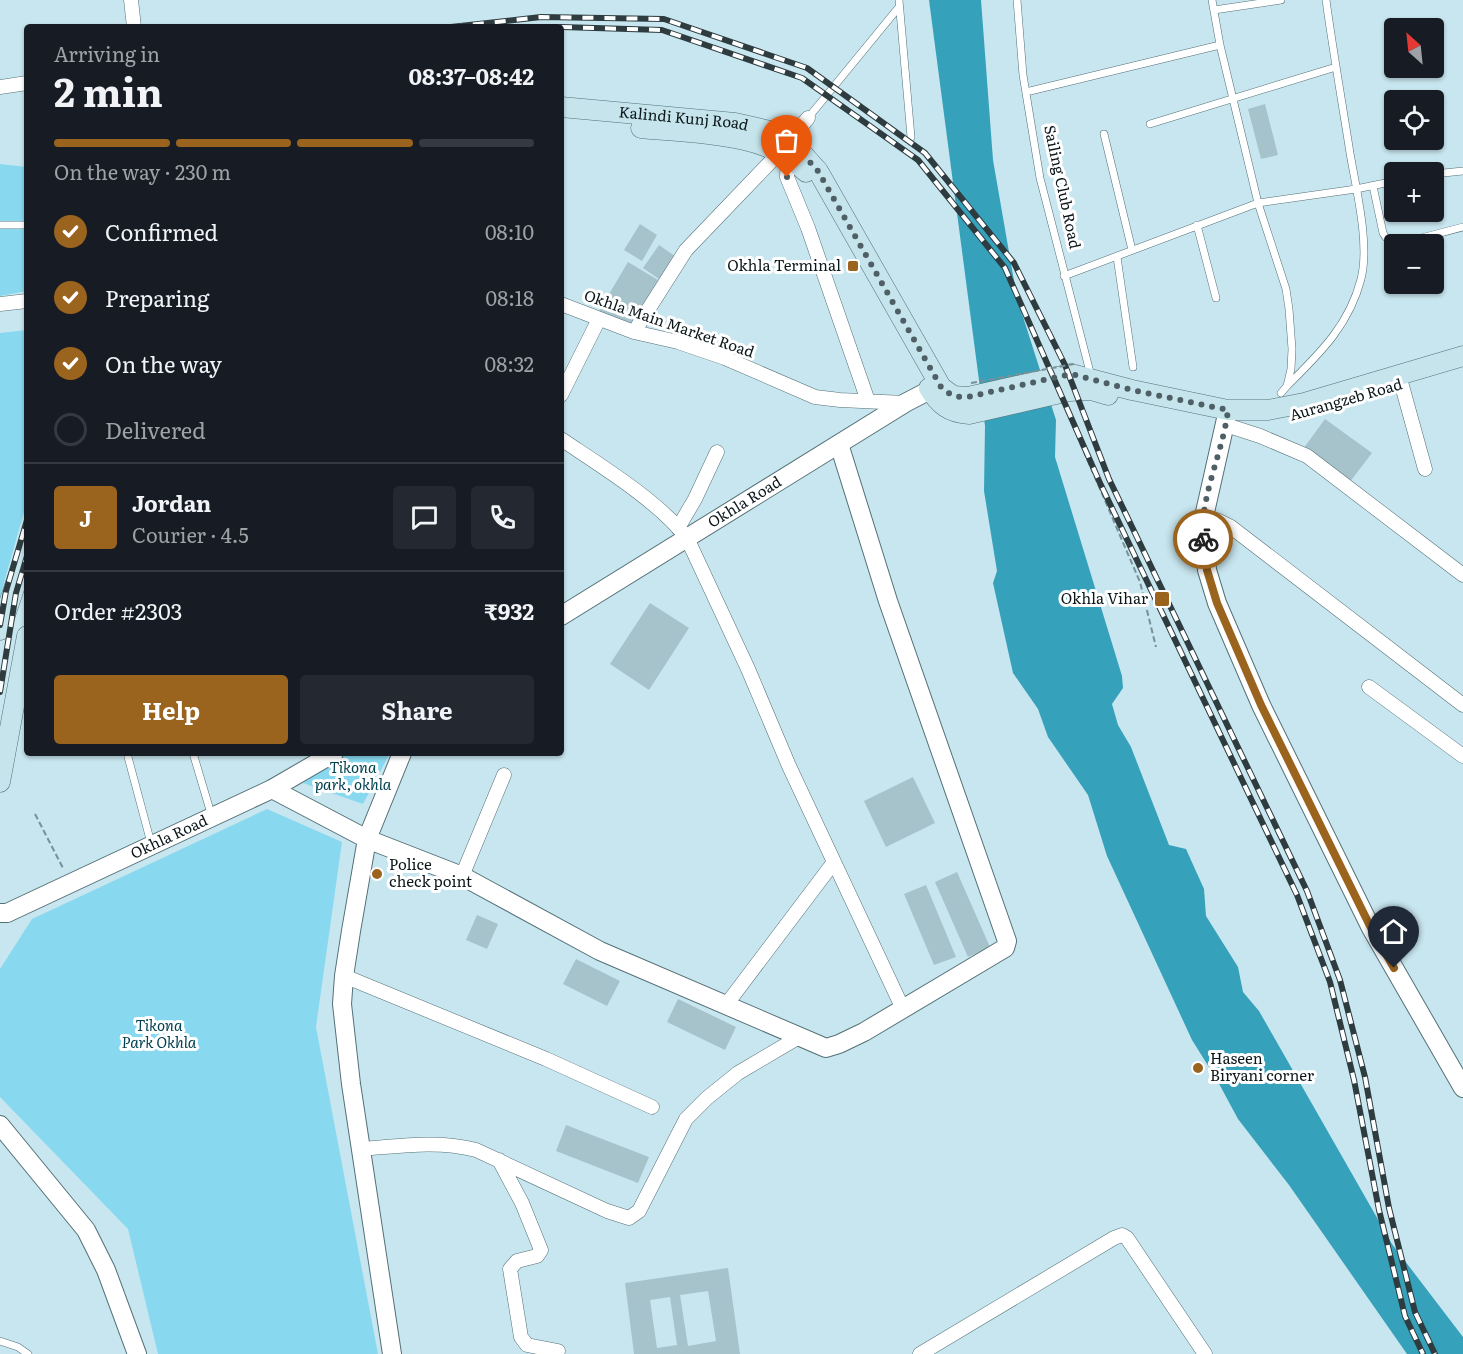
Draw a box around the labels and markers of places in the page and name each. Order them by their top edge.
pin [761,115,812,177]
place label: Okhla Terminal [727,253,841,276]
marker: Okhla Terminal [846,259,860,273]
place label: Okhla Vihar [1061,586,1148,609]
marker: Okhla Vihar [1153,590,1171,608]
place label: Police check point [389,852,472,892]
marker: Police check point [370,867,384,881]
pin [1368,906,1419,968]
place label: Haseen Biryani corner [1210,1046,1314,1086]
marker: Haseen Biryani corner [1191,1061,1205,1075]

